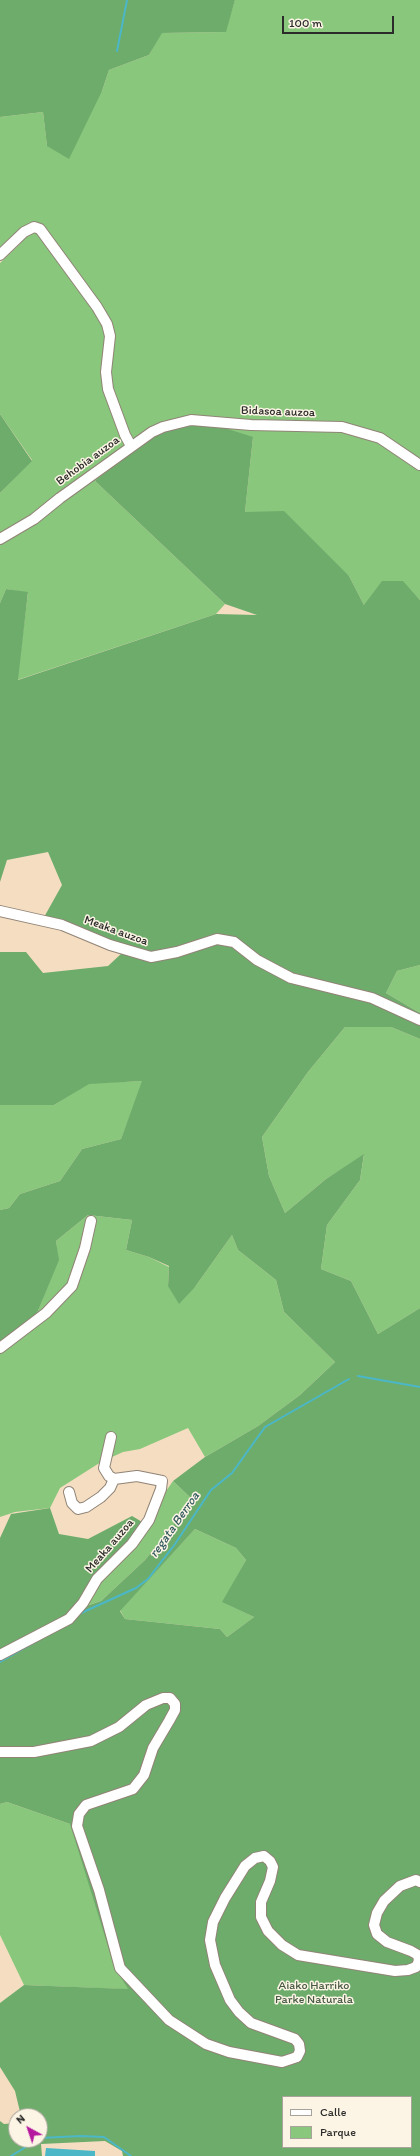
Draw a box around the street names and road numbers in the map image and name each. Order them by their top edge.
street label: Bidasoa auzoa [241,404,315,420]
street label: Behobia auzoa [53,433,123,489]
street label: Meaka auzoa [82,913,150,949]
street label: Meaka auzoa [83,1516,137,1576]

